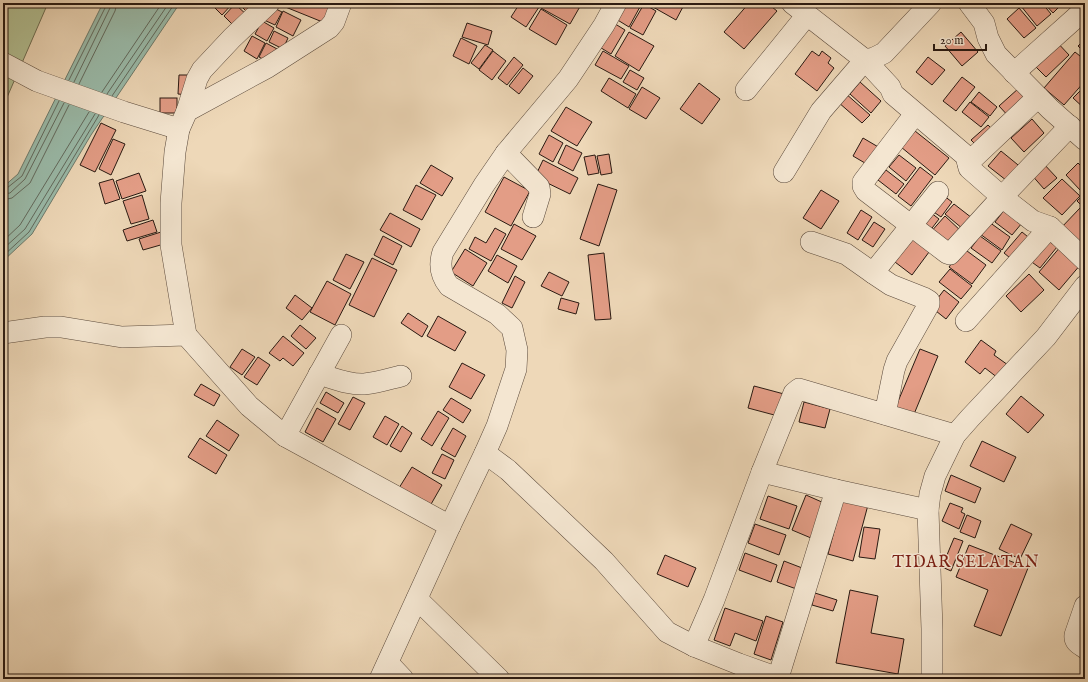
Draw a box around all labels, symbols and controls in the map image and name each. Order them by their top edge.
scale bar [934,26,986,52]
text: 20 m [940,33,963,48]
district label: TIDAR SELATAN [892,553,1040,573]

